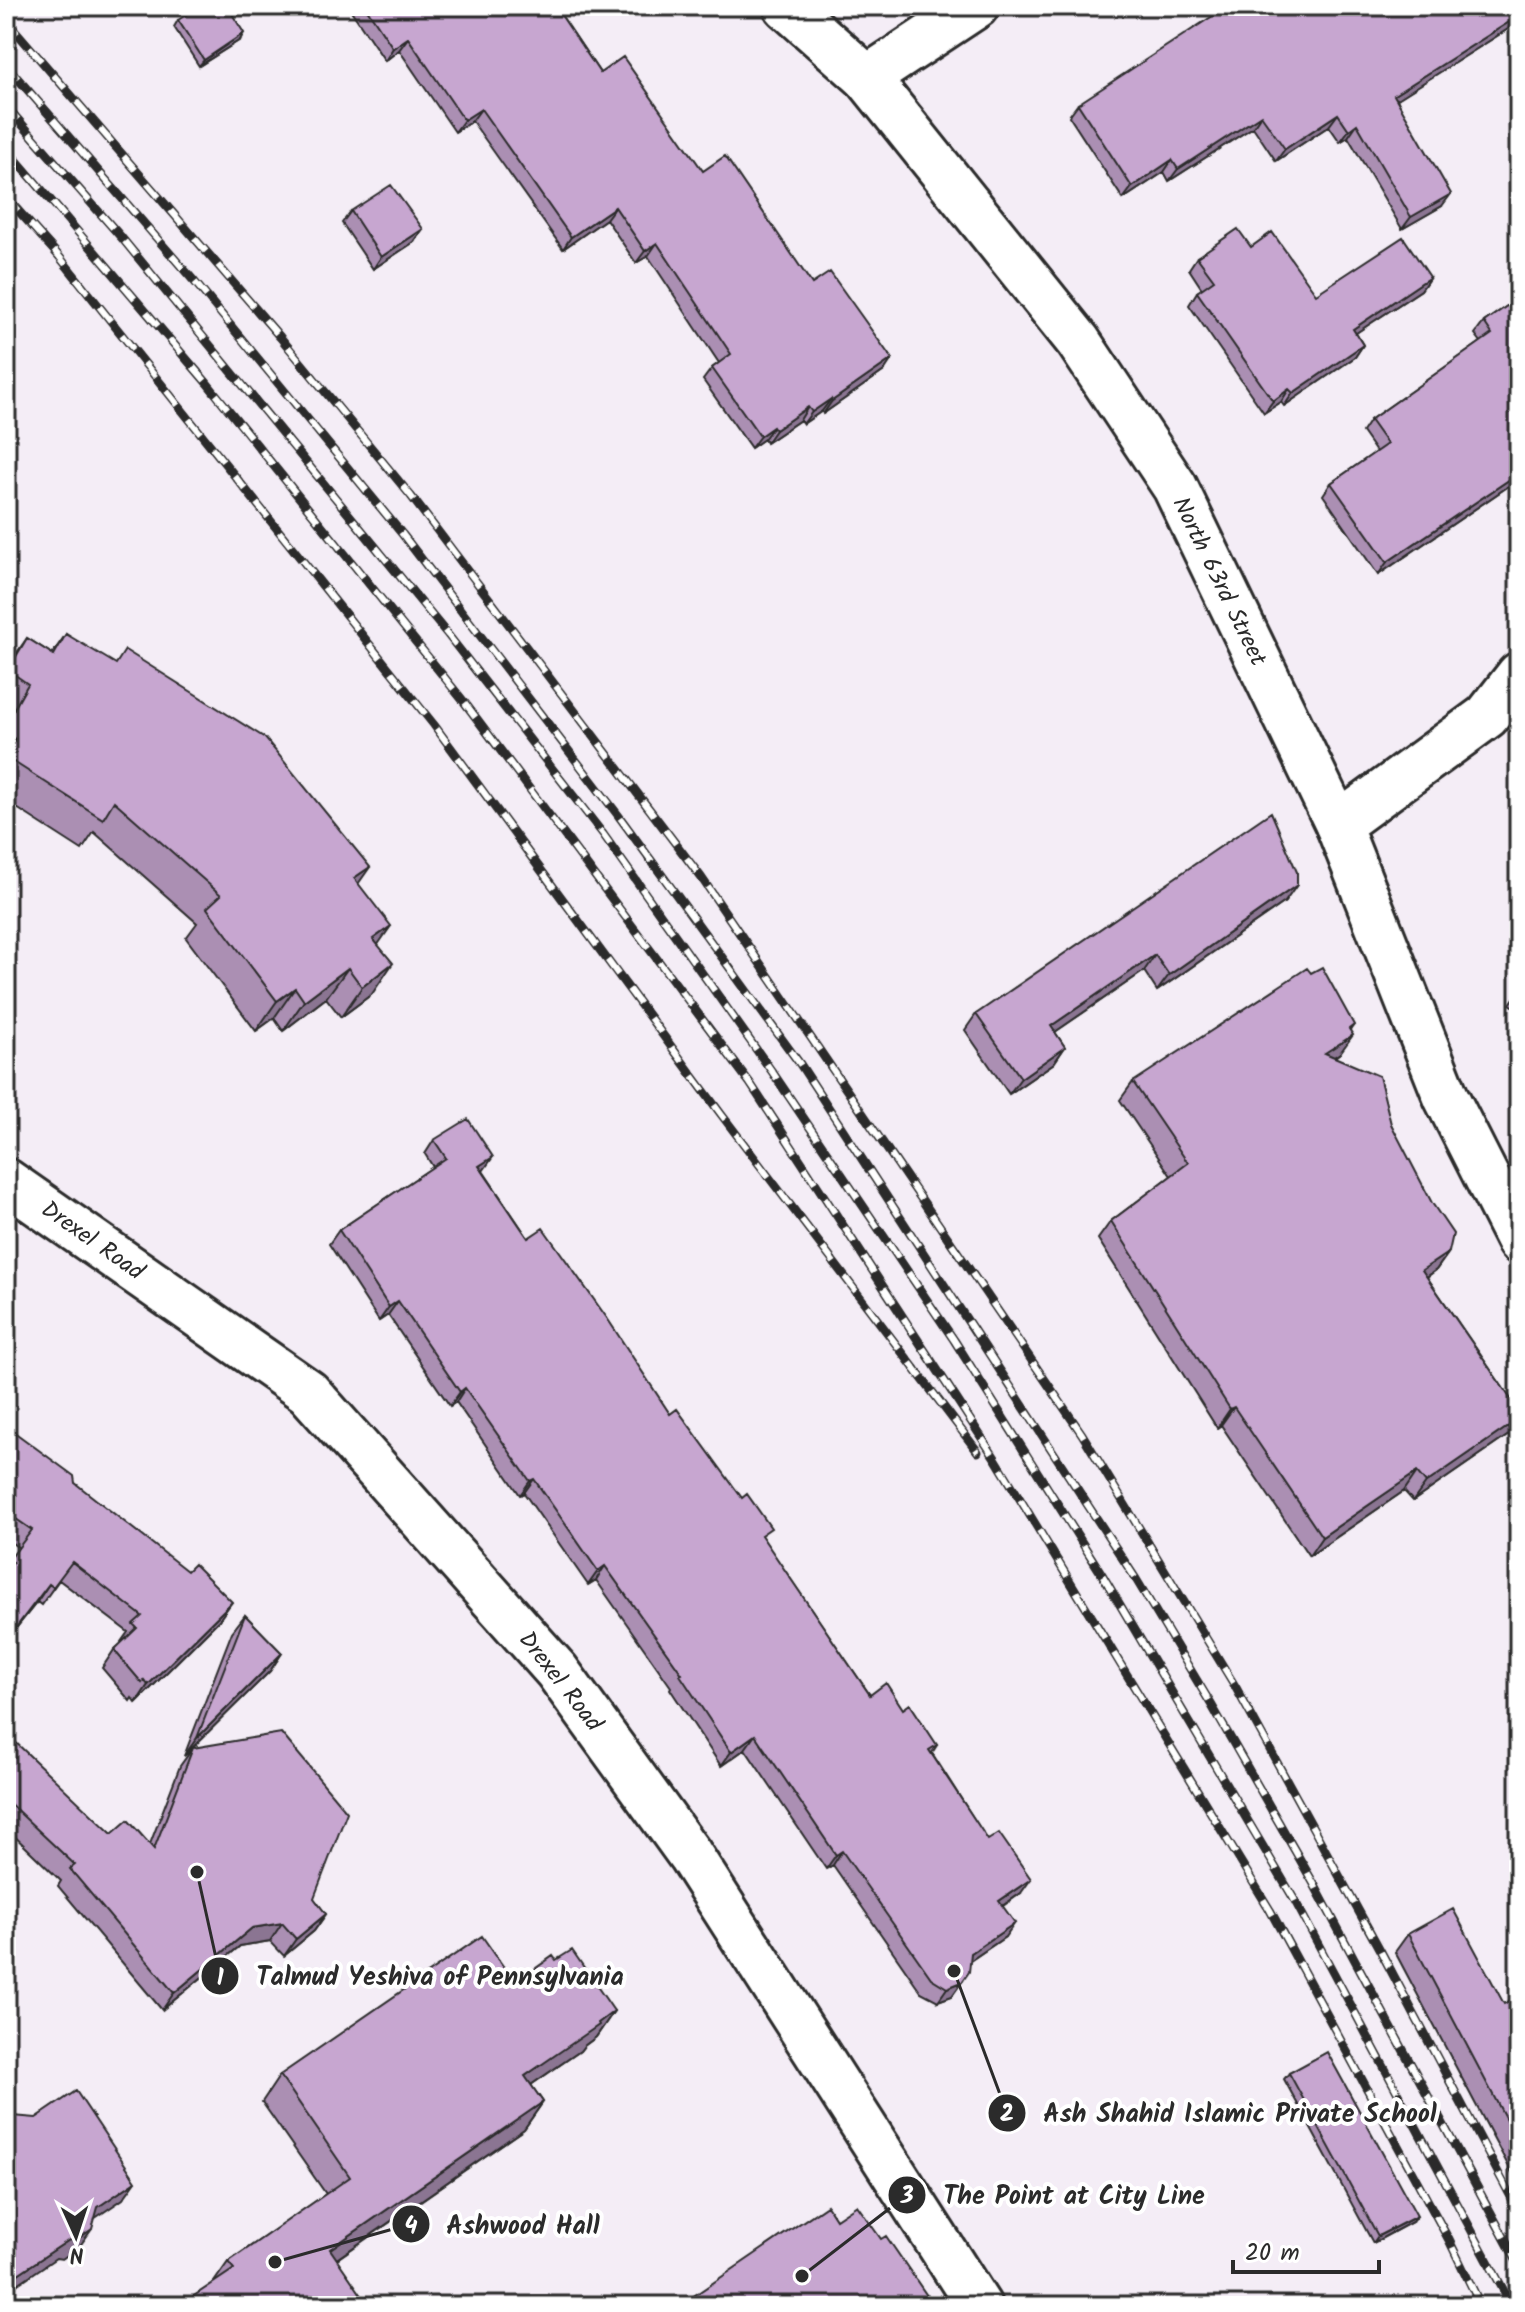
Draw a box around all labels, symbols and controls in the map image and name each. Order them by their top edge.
street label: North 63rd Street [1161,490,1277,674]
street label: Drexel Road [32,1191,153,1292]
street label: Drexel Road [508,1623,612,1742]
callout: Talmud Yeshiva of Pennsylvania [200,1951,640,2001]
text: Talmud Yeshiva of Pennsylvania [256,1957,624,1999]
text: 1 [216,1959,224,1998]
callout: Ash Shahid Islamic Private School [987,2088,1453,2138]
text: Ash Shahid Islamic Private School [1043,2094,1437,2136]
text: 2 [1000,2095,1014,2134]
callout: The Point at City Line [887,2170,1221,2220]
text: The Point at City Line [943,2176,1205,2218]
text: 3 [899,2177,914,2216]
north arrow [36,2196,116,2276]
callout: Ashwood Hall [391,2199,616,2249]
text: Ashwood Hall [446,2206,600,2248]
text: 4 [404,2207,418,2246]
scale bar [1233,2224,1379,2274]
text: 20 m [1245,2234,1300,2273]
text: N [69,2236,85,2271]

